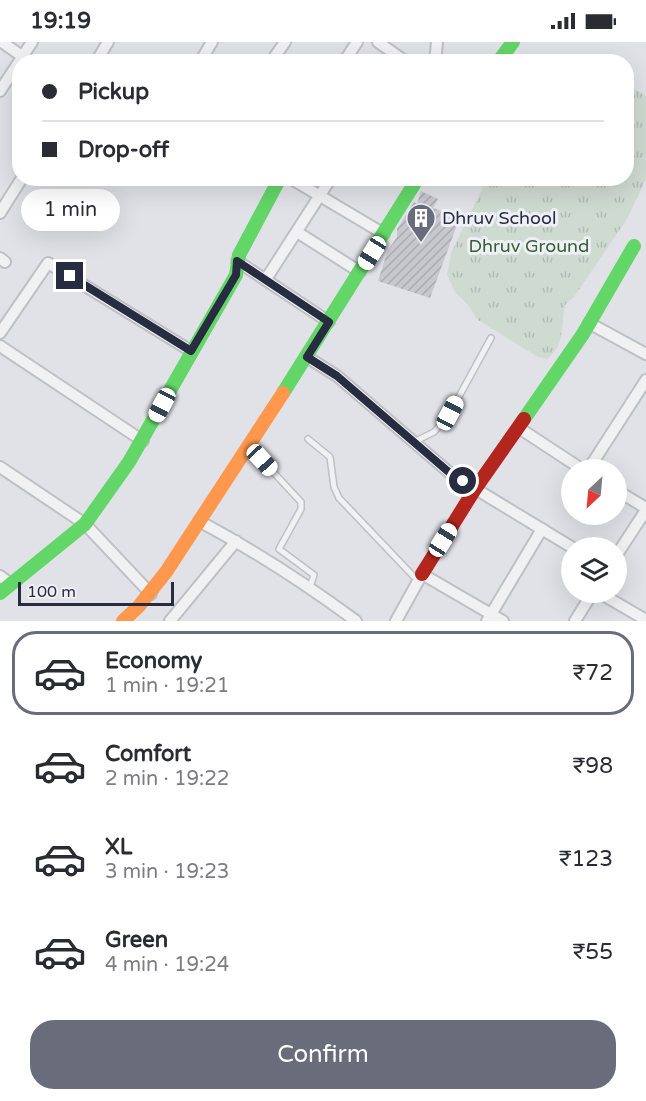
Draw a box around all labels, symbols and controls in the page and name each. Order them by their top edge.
text: 19:19 [30,8,91,34]
text: Pickup [78,79,149,105]
text: Drop-off [78,137,169,163]
callout: 1 min [20,189,119,231]
text: 1 min [44,198,97,222]
building icon: Dhruv School [405,202,437,244]
place label: Dhruv School [442,207,556,229]
car [355,233,389,273]
park label: Dhruv Ground [469,235,589,257]
route end [56,262,83,289]
car [146,385,178,425]
car [434,393,466,433]
car [243,441,281,479]
north arrow [561,459,627,525]
map controls [561,459,627,603]
route start [449,467,476,494]
car [426,520,460,560]
button: layers [561,537,627,603]
scale bar [18,579,174,606]
text: 100 m [27,582,76,602]
icon: car [33,646,87,700]
text: Economy [105,648,202,674]
text: ₹72 [572,660,613,686]
text: 1 min · 19:21 [105,674,229,698]
icon: car [33,739,87,793]
text: Comfort [105,741,191,767]
text: ₹98 [572,753,613,779]
text: 2 min · 19:22 [105,767,229,791]
icon: car [33,832,87,886]
text: XL [105,834,132,860]
text: ₹123 [559,846,613,872]
text: 3 min · 19:23 [105,860,229,884]
icon: car [33,925,87,979]
text: Green [105,927,168,953]
text: ₹55 [572,939,613,965]
text: 4 min · 19:24 [105,953,229,977]
button: Confirm [30,1020,616,1089]

